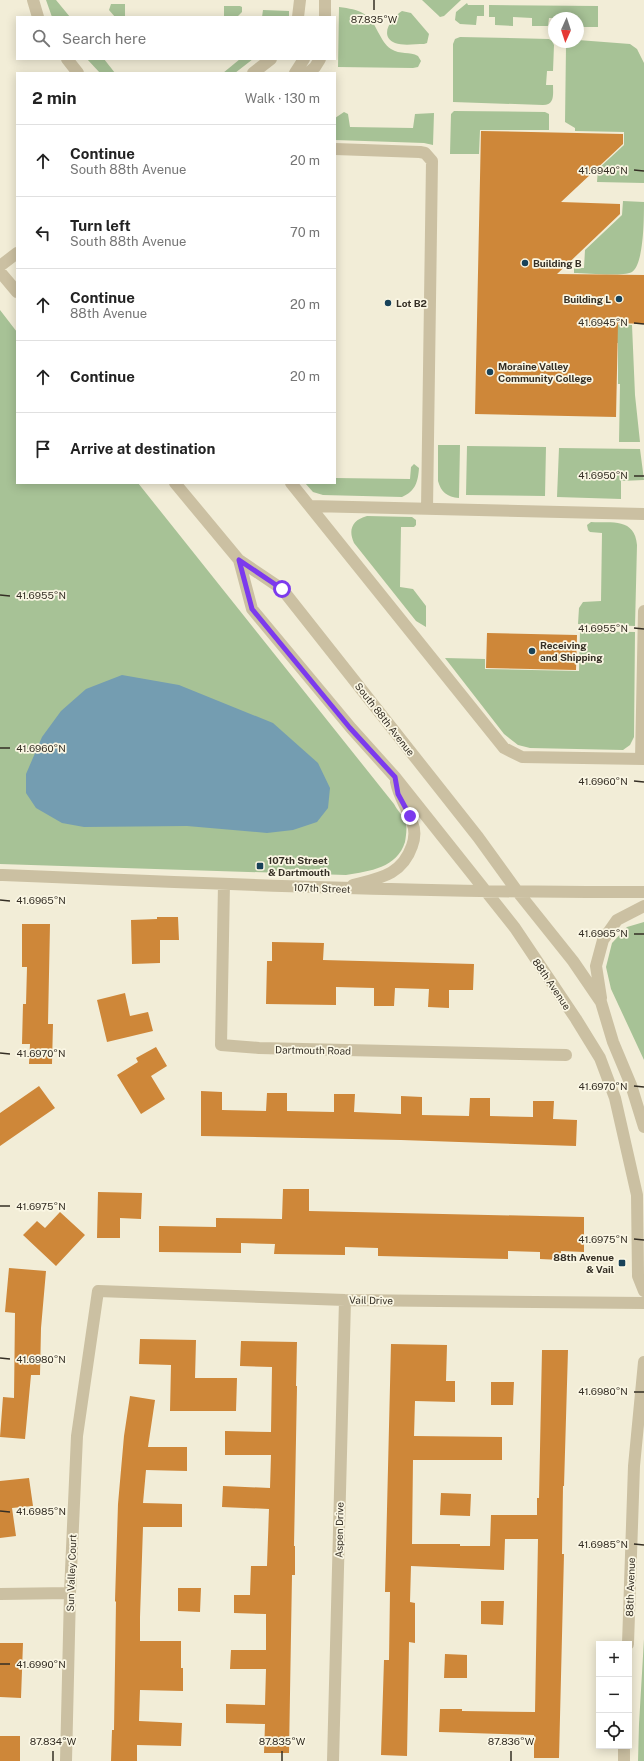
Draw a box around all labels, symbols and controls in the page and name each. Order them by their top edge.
north arrow [548,12,584,48]
text: 87.835°W [351,13,398,25]
search box [16,16,336,60]
icon: search [30,27,52,49]
text: Search here [62,30,146,47]
text: 2 min [32,88,77,108]
text: Walk · 130 m [245,91,320,106]
text: Continue [70,145,135,162]
icon: ahead [32,150,54,172]
text: 20 m [290,153,320,168]
text: South 88th Avenue [70,162,186,177]
text: 41.6940°N [578,164,628,176]
text: Turn left [70,217,131,234]
icon: left [32,222,54,244]
text: 70 m [290,225,320,240]
text: South 88th Avenue [70,234,186,249]
place label: Building B [533,257,582,269]
marker: Building B [520,258,530,268]
text: Continue [70,289,135,306]
place label: Building L [563,293,611,305]
icon: ahead [32,294,54,316]
marker: Building L [614,294,624,304]
text: 20 m [290,297,320,312]
place label: Lot B2 [396,297,427,309]
marker: Lot B2 [383,298,393,308]
text: 88th Avenue [70,306,147,321]
text: 41.6945°N [578,316,628,328]
place label: Moraine Valley Community College [498,360,592,384]
icon: ahead [32,366,54,388]
marker: Moraine Valley Community College [485,367,495,377]
text: Continue [70,368,135,385]
text: 20 m [290,369,320,384]
icon: arrive [32,438,54,460]
text: Arrive at destination [70,440,215,457]
text: 41.6950°N [578,469,628,481]
route start [273,580,291,598]
text: 41.6955°N [16,589,66,601]
text: 41.6955°N [578,622,628,634]
place label: Receiving and Shipping [540,639,603,663]
marker: Receiving and Shipping [527,646,537,656]
street label: South 88th Avenue [353,680,417,758]
text: 41.6960°N [16,742,66,754]
text: 41.6960°N [578,775,628,787]
route end [401,807,419,825]
place label: 107th Street & Dartmouth [268,854,330,878]
marker: 107th Street & Dartmouth [255,861,265,871]
street label: 107th Street [293,881,351,895]
text: 41.6965°N [16,894,66,906]
text: 41.6965°N [578,927,628,939]
street label: 88th Avenue [530,956,574,1012]
street label: Dartmouth Road [275,1043,351,1057]
text: 41.6970°N [17,1047,65,1059]
text: 41.6970°N [579,1080,627,1092]
text: 41.6975°N [16,1200,66,1212]
text: 41.6975°N [578,1233,628,1245]
place label: 88th Avenue & Vail [553,1251,614,1275]
marker: 88th Avenue & Vail [617,1258,627,1268]
street label: Vail Drive [349,1294,393,1306]
text: 41.6980°N [16,1353,66,1365]
text: 41.6980°N [578,1385,628,1397]
street label: Aspen Drive [333,1502,345,1558]
text: 41.6985°N [16,1505,66,1517]
street label: Sun Valley Court [64,1534,78,1612]
text: 41.6985°N [578,1538,628,1550]
street label: 88th Avenue [623,1557,637,1617]
map controls [596,1641,632,1749]
button: + [596,1641,632,1677]
text: 41.6990°N [16,1658,66,1670]
button: − [596,1677,632,1713]
button: locate [596,1713,632,1749]
text: 87.834°W [30,1735,77,1747]
text: 87.835°W [259,1735,306,1747]
text: 87.836°W [488,1735,535,1747]

